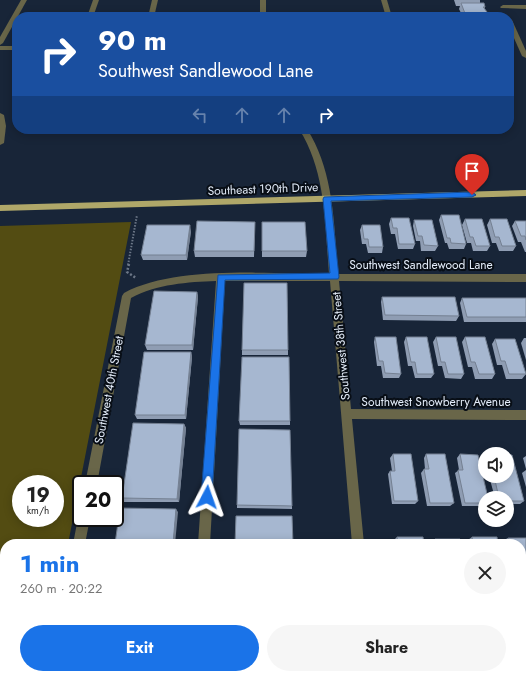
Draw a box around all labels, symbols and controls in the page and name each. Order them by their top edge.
text: 90 m [98,20,167,61]
icon: right [32,28,84,80]
text: Southwest Sandlewood Lane [98,58,313,84]
icon: left [189,104,211,126]
icon: ahead [231,104,253,126]
icon: ahead [273,104,295,126]
icon: right [315,104,337,126]
pin [455,154,489,195]
icon: arrive [461,160,483,182]
street label: Southeast 190th Drive [207,178,319,200]
street label: Southwest Sandlewood Lane [349,256,493,274]
street label: Southwest 38th Street [327,291,355,401]
street label: Southwest 40th Street [90,334,128,446]
street label: Southwest Snowberry Avenue [361,393,511,411]
map controls [478,447,514,527]
button: sound [478,447,514,483]
speed limit sign: 20 [72,475,124,527]
position arrow [186,476,228,518]
text: 19 [26,481,50,510]
button: layers [478,491,514,527]
text: km/h [27,503,49,518]
text: 1 min [20,546,80,581]
button: close [464,552,506,594]
text: 260 m · 20:22 [20,579,102,598]
button: Exit [20,625,259,671]
button: Share [267,625,506,671]

